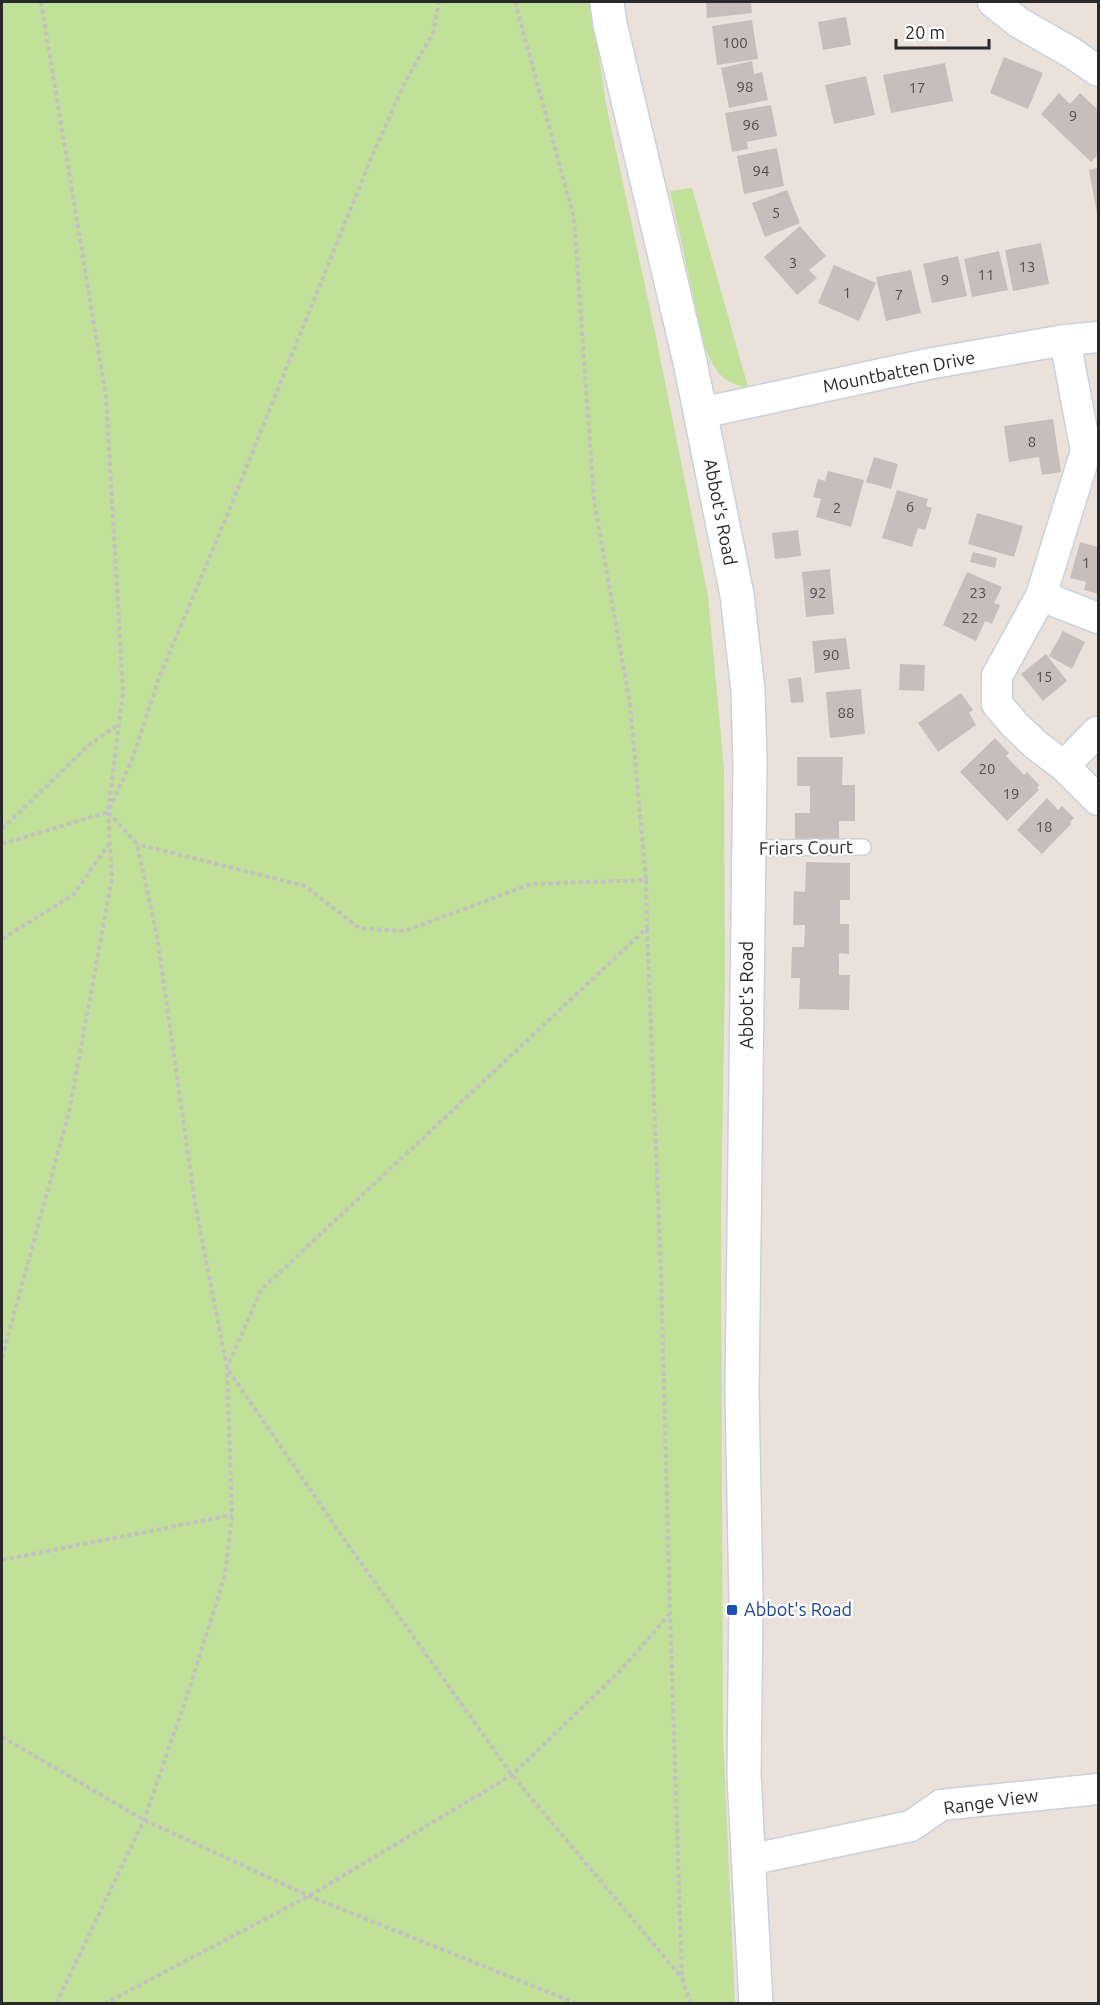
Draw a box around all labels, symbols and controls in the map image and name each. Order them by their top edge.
scale bar [896,12,989,50]
text: 20 m [905,22,945,42]
house number: 100 [722,34,748,51]
house number: 98 [737,78,753,95]
house number: 17 [909,79,925,96]
house number: 9 [1069,107,1077,124]
house number: 96 [743,116,759,133]
house number: 94 [753,162,769,179]
house number: 5 [772,204,780,221]
house number: 3 [789,254,797,271]
house number: 13 [1019,258,1035,275]
house number: 11 [978,266,994,283]
house number: 9 [941,271,949,288]
house number: 1 [843,284,851,301]
house number: 7 [895,286,903,303]
street label: Mountbatten Drive [821,346,977,396]
house number: 8 [1028,433,1036,450]
street label: Abbot's Road [701,457,741,567]
house number: 6 [906,498,914,515]
house number: 2 [833,499,841,516]
house number: 1 [1082,554,1090,571]
house number: 92 [810,584,826,601]
house number: 23 [970,584,986,601]
house number: 22 [962,609,978,626]
house number: 90 [823,646,839,663]
house number: 15 [1036,668,1052,685]
house number: 88 [838,704,854,721]
house number: 20 [979,760,995,777]
house number: 19 [1003,785,1019,802]
house number: 18 [1036,818,1052,835]
street label: Friars Court [759,836,853,858]
street label: Abbot's Road [736,941,756,1049]
place label: Abbot's Road [744,1599,852,1619]
marker: Abbot's Road [725,1603,739,1617]
street label: Range View [942,1784,1040,1818]

